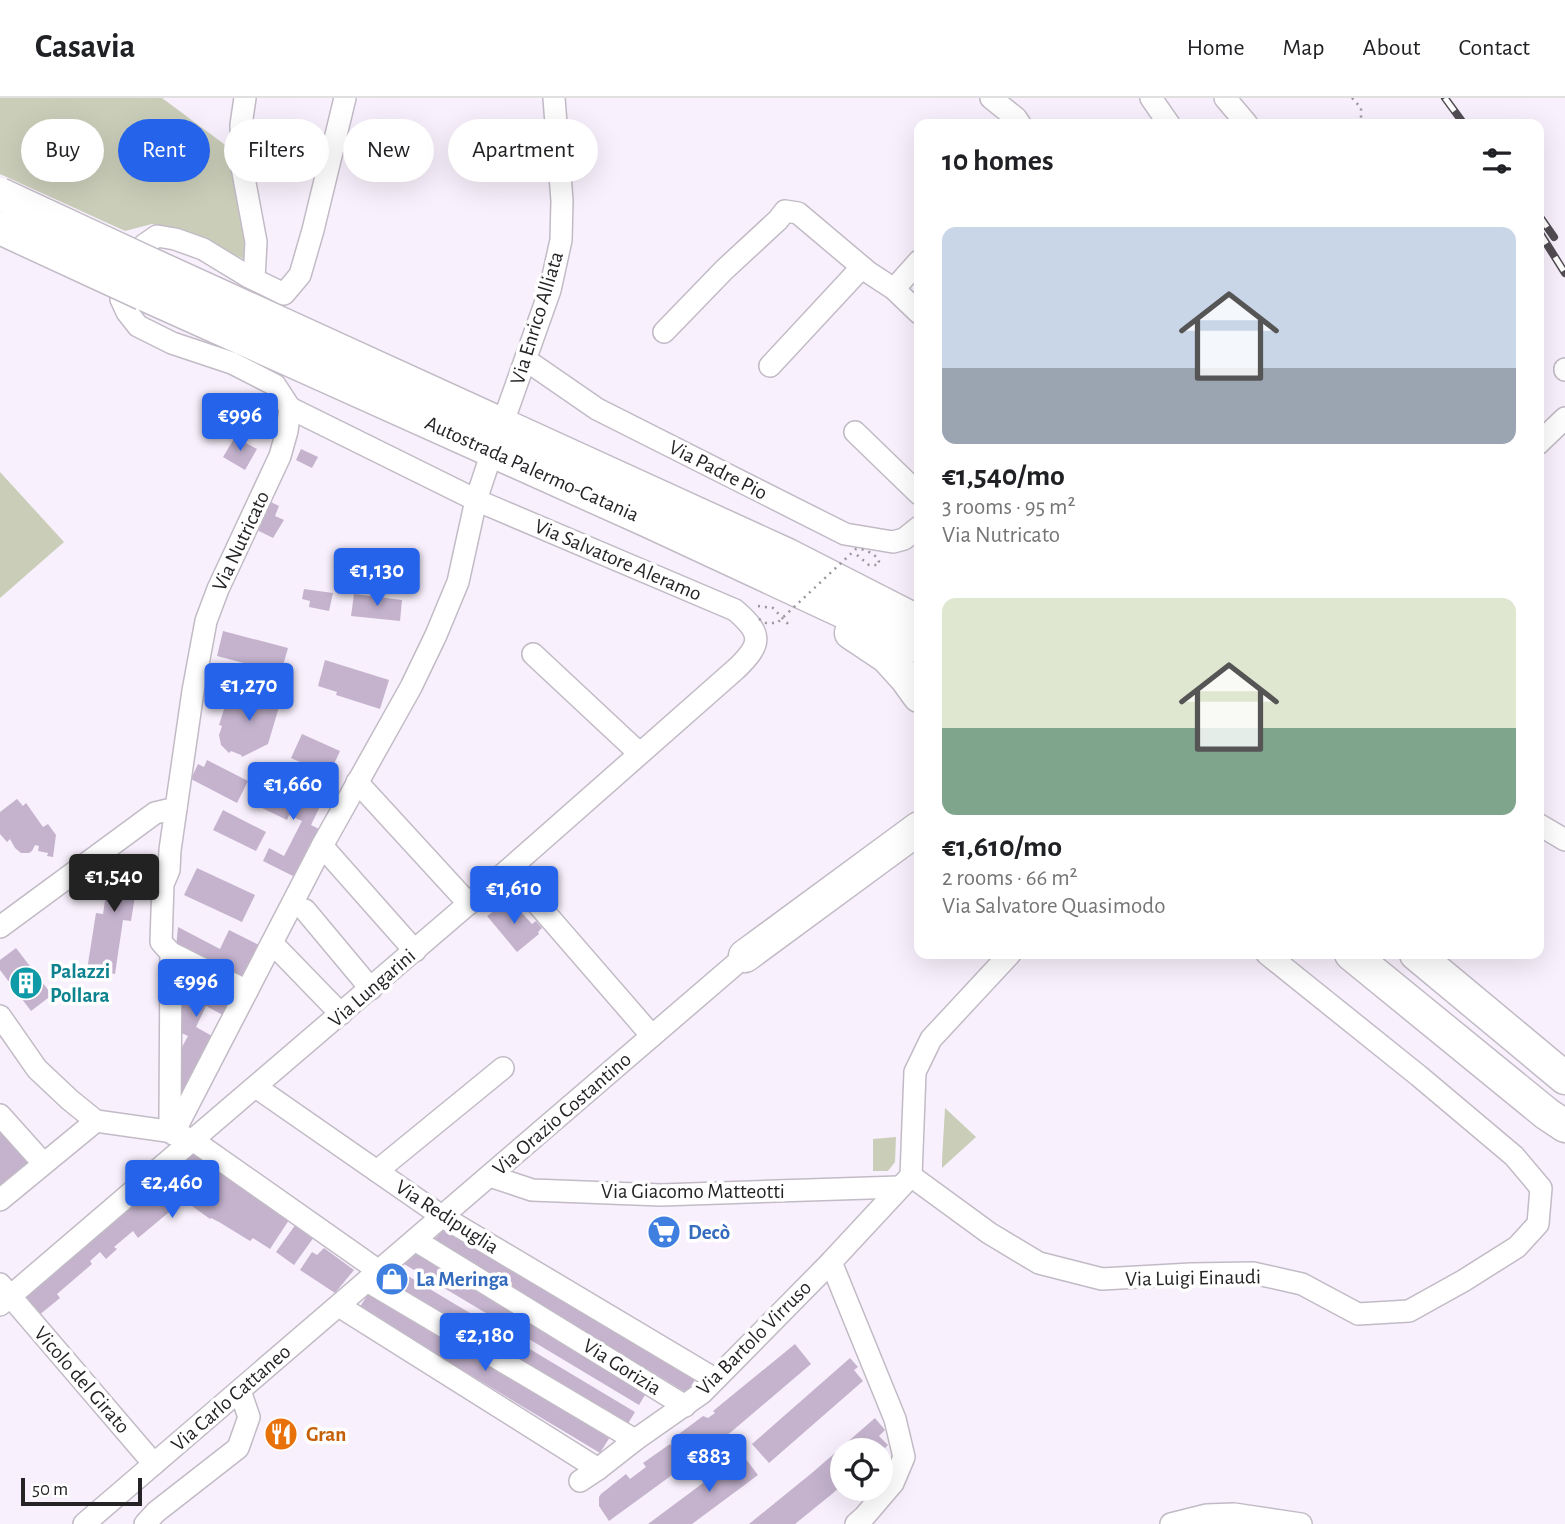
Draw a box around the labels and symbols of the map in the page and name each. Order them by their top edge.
street label: Via Enrico Alliata [507,249,567,387]
pin: €996 [199,394,281,453]
street label: Autostrada Palermo-Catania [422,412,642,526]
street label: Via Padre Pio [665,436,771,504]
street label: Via Nutricato [209,488,273,594]
street label: Via Salvatore Aleramo [531,515,705,605]
pin: €1,130 [320,548,434,608]
pin: €1,270 [192,664,306,723]
pin: €1,660 [236,762,350,822]
pin: €1,540 [57,854,171,914]
pin: €1,610 [457,866,571,926]
street label: Via Lungarini [325,945,419,1031]
pin: €996 [155,960,237,1019]
place label: Palazzi Pollara [50,961,110,1006]
building icon: Palazzi Pollara [7,964,45,1002]
street label: Via Orazio Costantino [489,1048,635,1180]
pin: €2,460 [115,1160,229,1220]
street label: Via Redipuglia [392,1176,503,1258]
street label: Via Giacomo Matteotti [601,1181,785,1202]
supermarket icon: Decò [645,1213,683,1251]
place label: Decò [688,1222,730,1243]
shop icon: La Meringa [373,1260,411,1298]
street label: Via Luigi Einaudi [1125,1266,1261,1290]
place label: La Meringa [416,1269,509,1290]
street label: Via Bartolo Virruso [693,1277,815,1399]
pin: €2,180 [428,1314,542,1373]
street label: Vicolo del Girato [30,1322,134,1438]
street label: Via Gorizia [579,1335,665,1399]
street label: Via Carlo Cattaneo [167,1341,295,1455]
restaurant icon: Gran [262,1415,300,1453]
place label: Gran [306,1424,346,1445]
pin: €883 [668,1434,750,1494]
scale bar [21,1475,142,1507]

